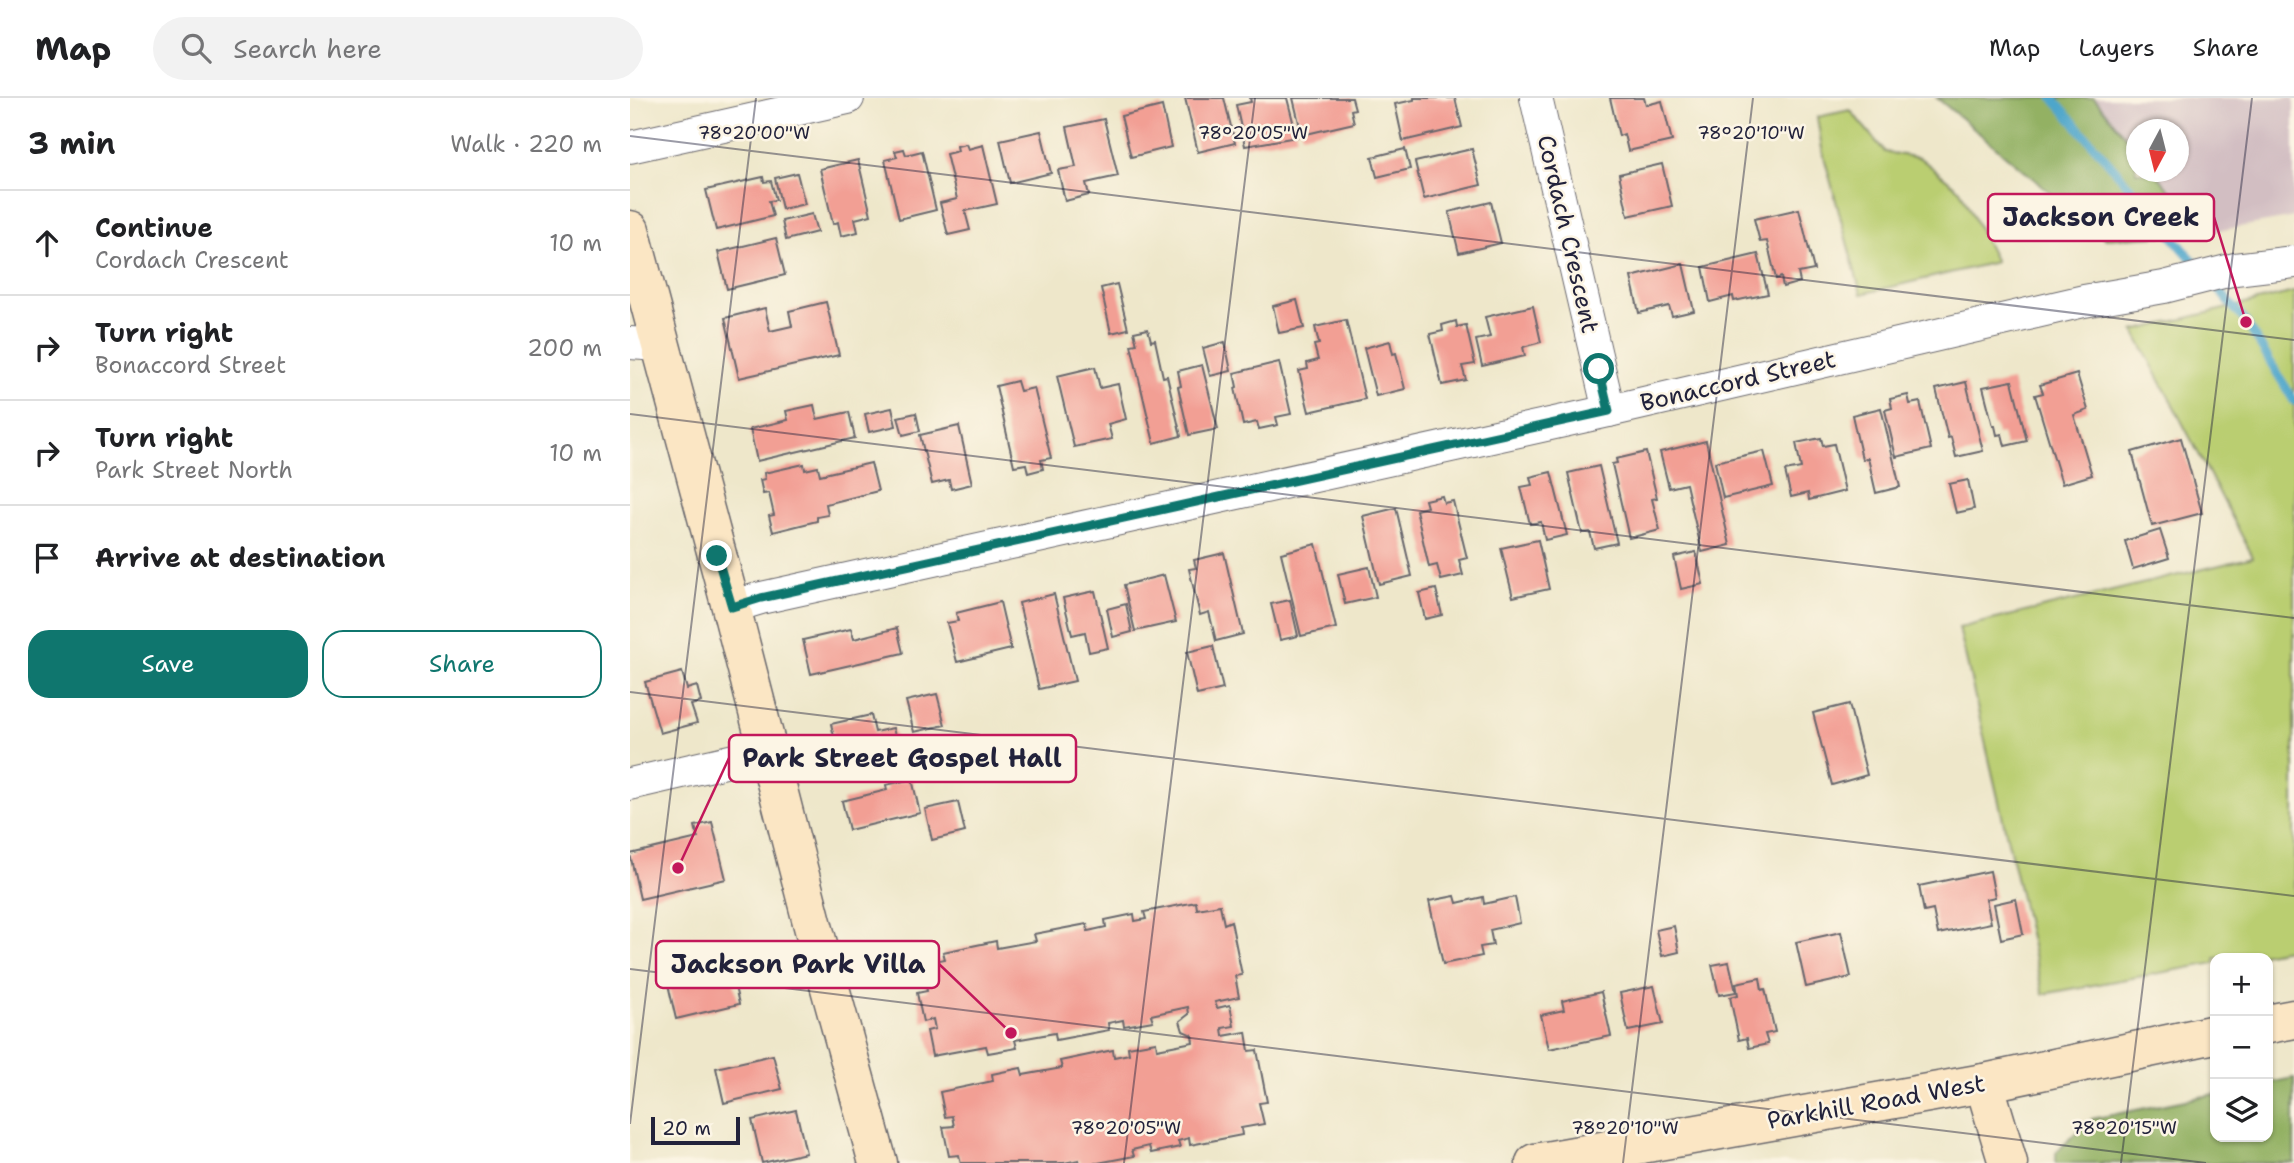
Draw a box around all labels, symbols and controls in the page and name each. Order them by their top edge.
search box [153,17,643,80]
text: Map [35,26,111,71]
icon: search [177,29,215,67]
text: Search here [233,31,382,66]
text: Map [1989,32,2040,64]
text: Layers [2078,32,2155,64]
text: Share [2193,32,2259,64]
north arrow [2126,119,2189,182]
text: 78°20'00"W [698,121,810,145]
text: 78°20'05"W [1198,121,1308,145]
text: 78°20'10"W [1697,121,1805,145]
text: 3 min [28,123,115,164]
text: Walk · 220 m [450,129,602,159]
street label: Cordach Crescent [1530,132,1606,336]
callout: Jackson Creek [1988,194,2214,241]
text: Jackson Creek [2002,199,2200,234]
text: Continue [95,210,213,245]
icon: ahead [28,224,66,262]
text: 10 m [549,228,602,258]
text: Cordach Crescent [95,245,289,275]
text: Turn right [95,315,233,350]
icon: right [28,329,66,367]
text: 200 m [527,333,602,363]
street label: Bonaccord Street [1637,343,1839,419]
text: Bonaccord Street [95,350,286,380]
route start [1583,353,1614,384]
text: Turn right [95,420,233,455]
icon: right [28,434,66,472]
text: 10 m [549,438,602,468]
text: Park Street North [95,455,293,485]
icon: arrive [28,539,66,577]
text: Arrive at destination [95,540,385,575]
route end [701,540,732,571]
button: Save [28,630,308,698]
button: Share [322,630,602,698]
callout: Park Street Gospel Hall [729,735,1076,782]
text: Park Street Gospel Hall [742,740,1062,775]
callout: Jackson Park Villa [656,941,939,988]
text: Jackson Park Villa [671,946,926,981]
map controls [2210,953,2273,1142]
button: + [2210,953,2273,1016]
button: − [2210,1016,2273,1079]
street label: Parkhill Road West [1765,1067,1987,1137]
button: layers [2210,1079,2273,1142]
scale bar [651,1114,740,1146]
text: 20 m [662,1116,711,1141]
text: 78°20'05"W [1071,1116,1181,1140]
text: 78°20'10"W [1571,1116,1679,1140]
text: 78°20'15"W [2071,1116,2177,1140]

